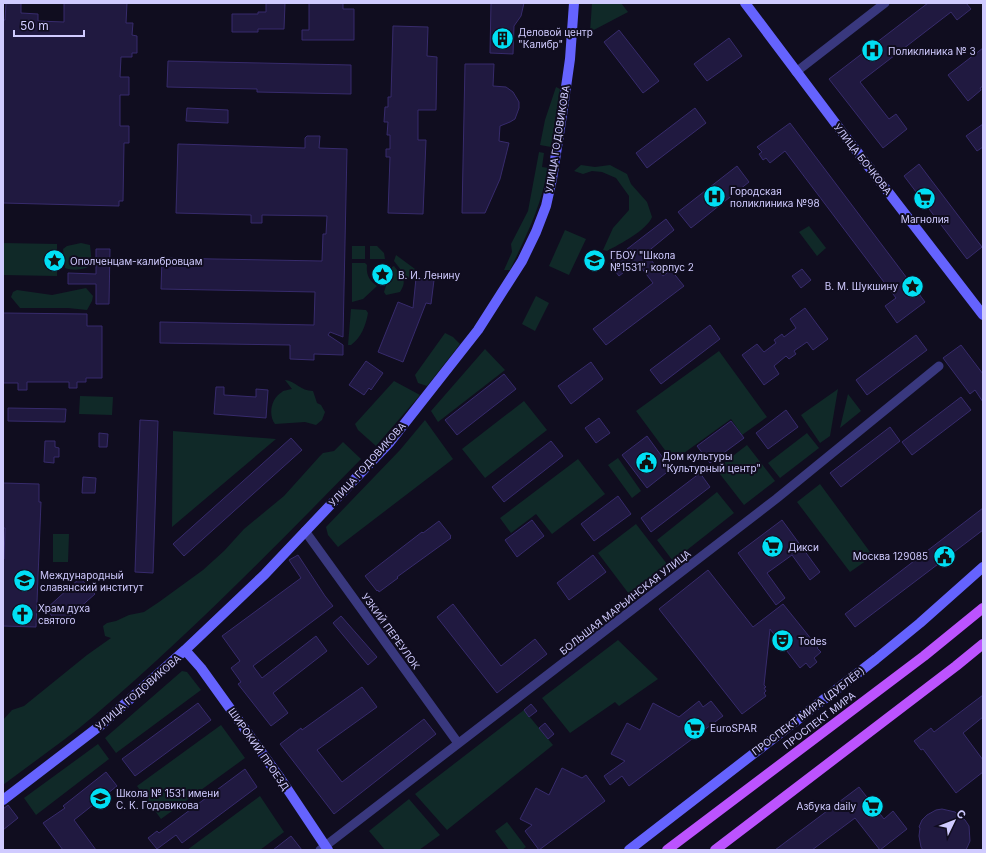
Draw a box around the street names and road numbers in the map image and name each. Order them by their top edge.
street label: УЛИЦА ГОДОВИКОВА [543,84,571,194]
street label: УЛИЦА БОЧКОВА [832,121,895,197]
street label: УЛИЦА ГОДОВИКОВА [326,420,408,508]
street label: БОЛЬШАЯ МАРЬИНСКАЯ УЛИЦА [557,547,693,657]
street label: УЗКИЙ ПЕРЕУЛОК [359,590,424,672]
street label: УЛИЦА ГОДОВИКОВА [93,652,183,732]
street label: ПРОСПЕКТ МИРА (ДУБЛЁР) [749,665,867,757]
street label: ПРОСПЕКТ МИРА [781,689,857,751]
street label: ШИРОКИЙ ПРОЕЗД [226,705,293,792]

